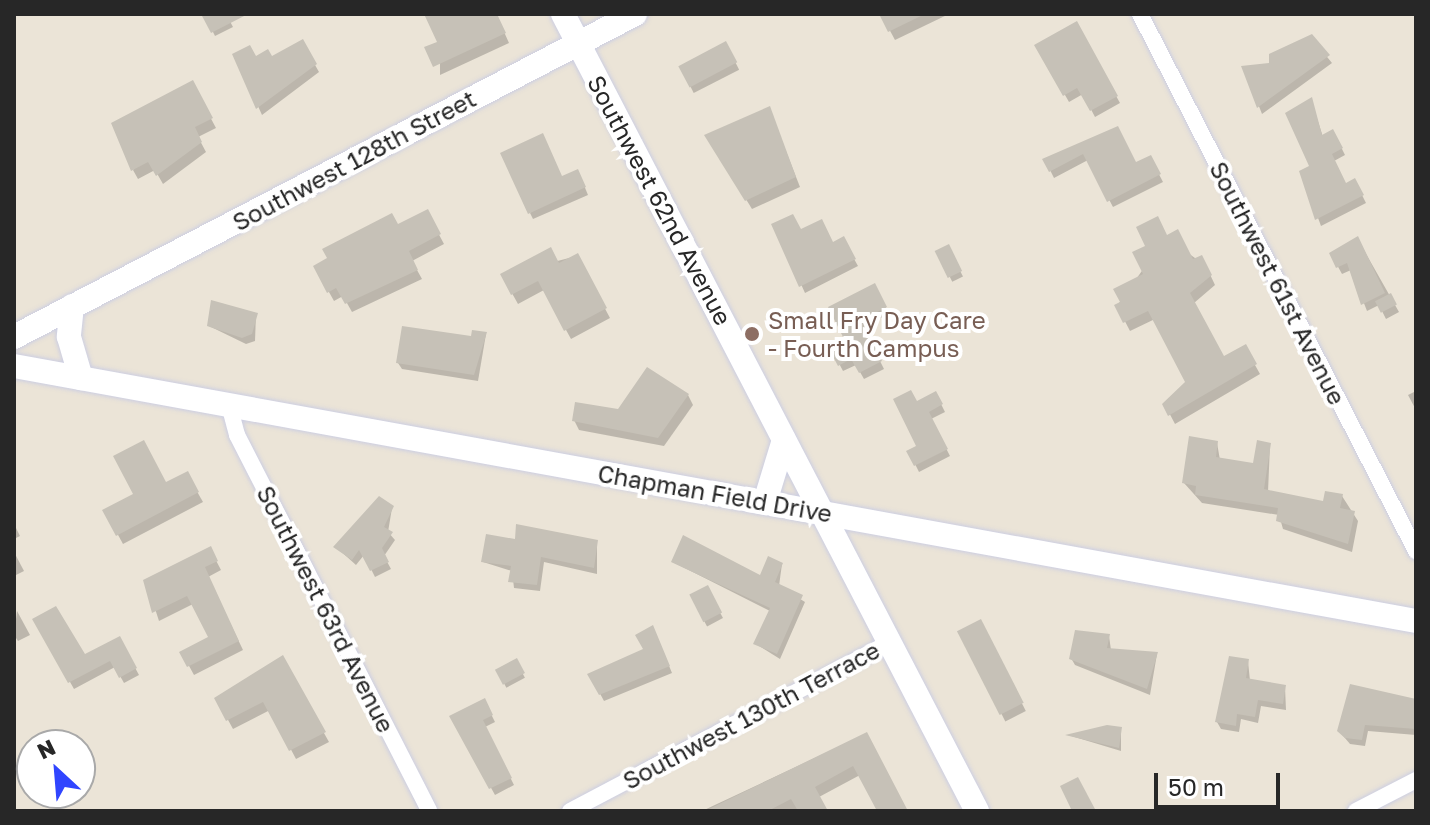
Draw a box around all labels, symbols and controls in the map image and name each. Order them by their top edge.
street label: Southwest 62nd Avenue [582,70,738,330]
street label: Southwest 128th Street [227,84,481,236]
street label: Southwest 61st Avenue [1204,157,1352,409]
place label: Small Fry Day Care - Fourth Campus [768,306,986,362]
marker: Small Fry Day Care - Fourth Campus [743,325,761,343]
street label: Chapman Field Drive [596,458,834,528]
street label: Southwest 63rd Avenue [251,481,401,737]
street label: Southwest 130th Terrace [618,635,884,795]
north arrow [16,729,96,809]
text: N [33,733,60,765]
scale bar [1158,757,1284,807]
text: 50 m [1168,772,1224,801]

